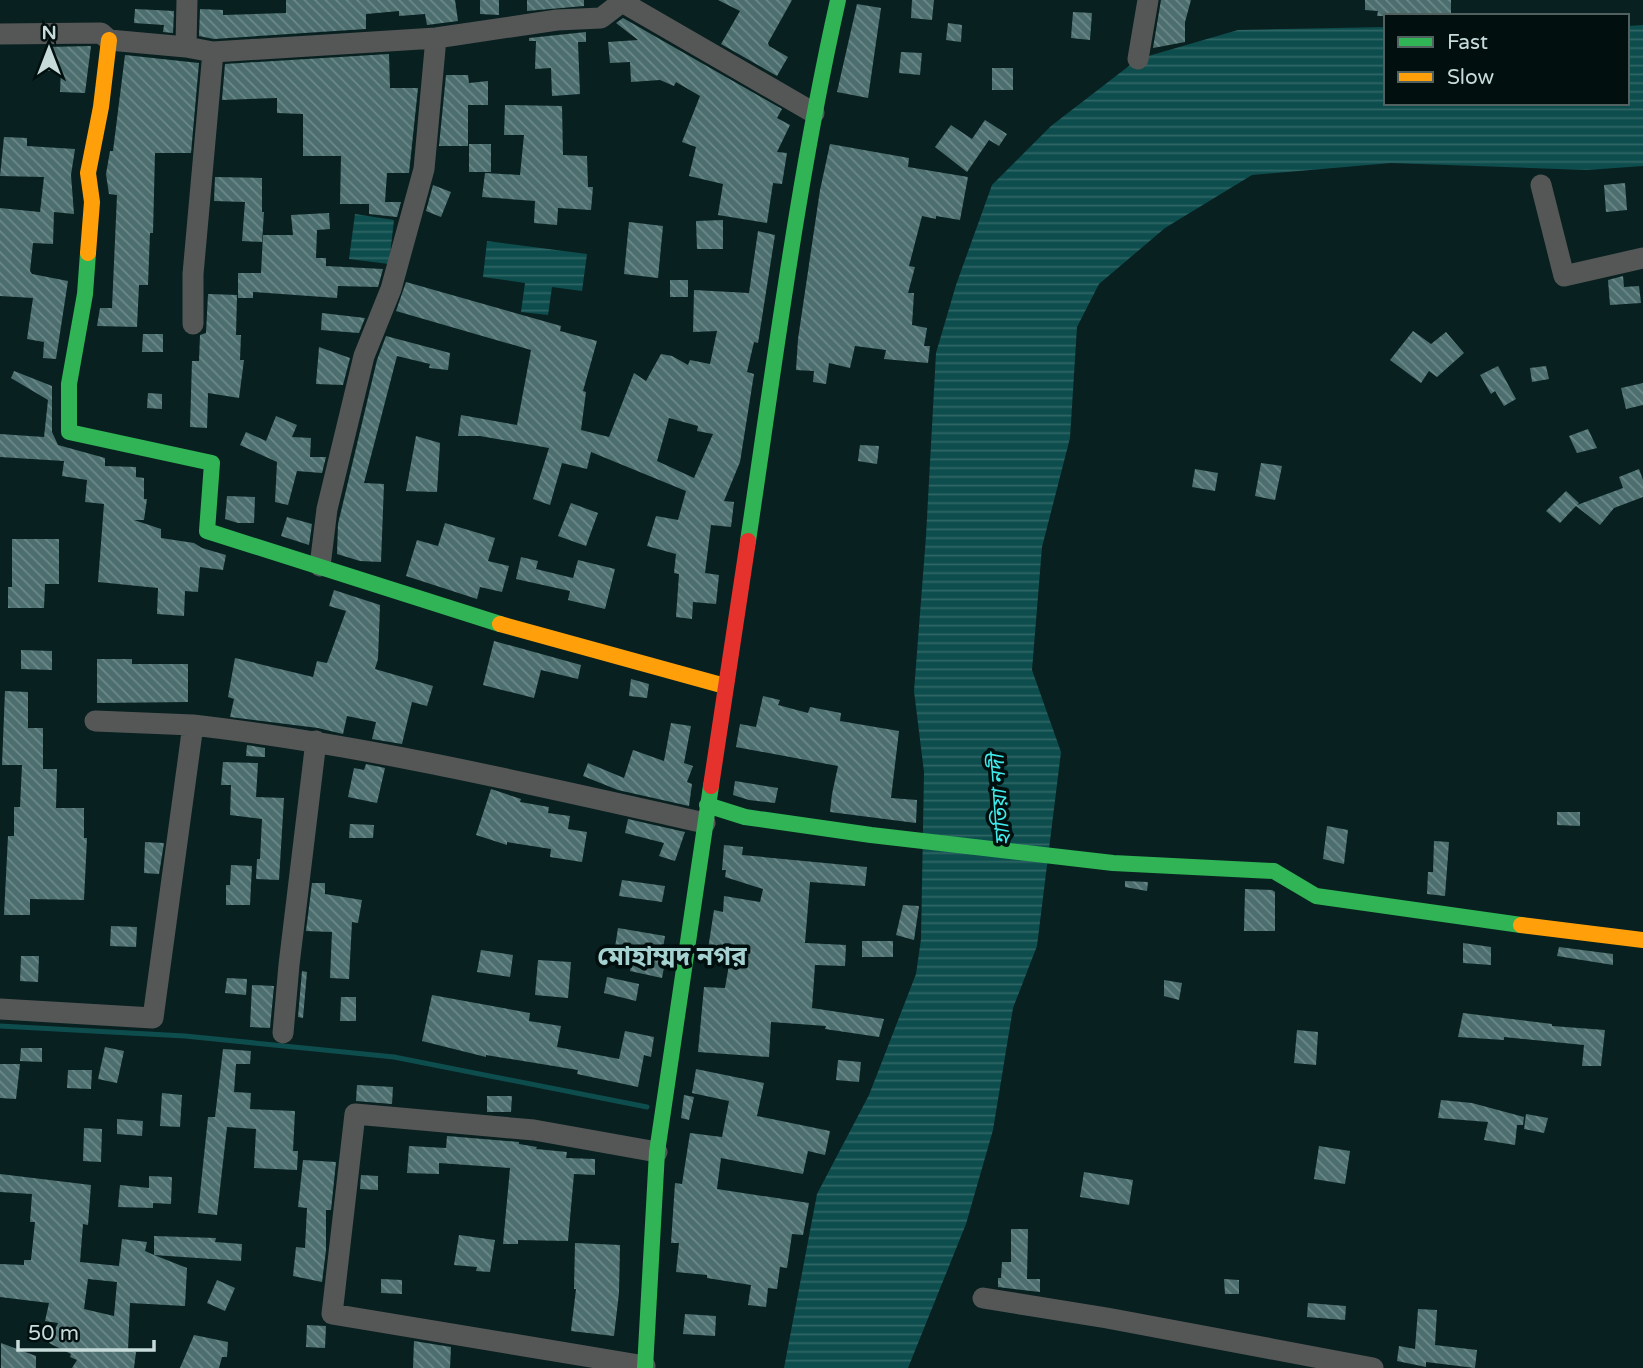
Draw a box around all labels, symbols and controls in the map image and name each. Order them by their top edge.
north arrow [14,14,84,84]
legend [1384,14,1629,105]
text: N [41,22,57,44]
text: Fast [1447,30,1488,55]
text: Slow [1447,65,1495,90]
water label: হাতিয়া নদী [983,749,1016,846]
district label: মোহাম্মদ নগর [597,941,747,972]
scale bar [18,1308,154,1352]
text: 50 m [28,1321,79,1346]

